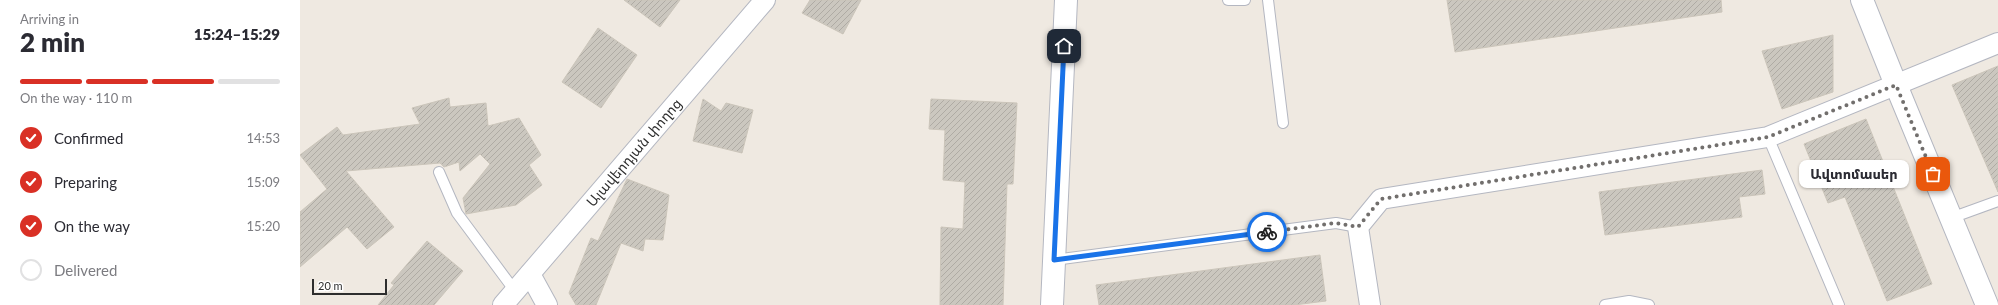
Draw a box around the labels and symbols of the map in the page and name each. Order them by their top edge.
pin [1047,29,1081,63]
street label: Ալավերդյան փողոց [582,95,685,210]
pin [1916,157,1950,191]
callout: Ավտոմասեր [1799,160,1909,188]
courier [1247,212,1287,252]
scale bar [312,277,387,296]

